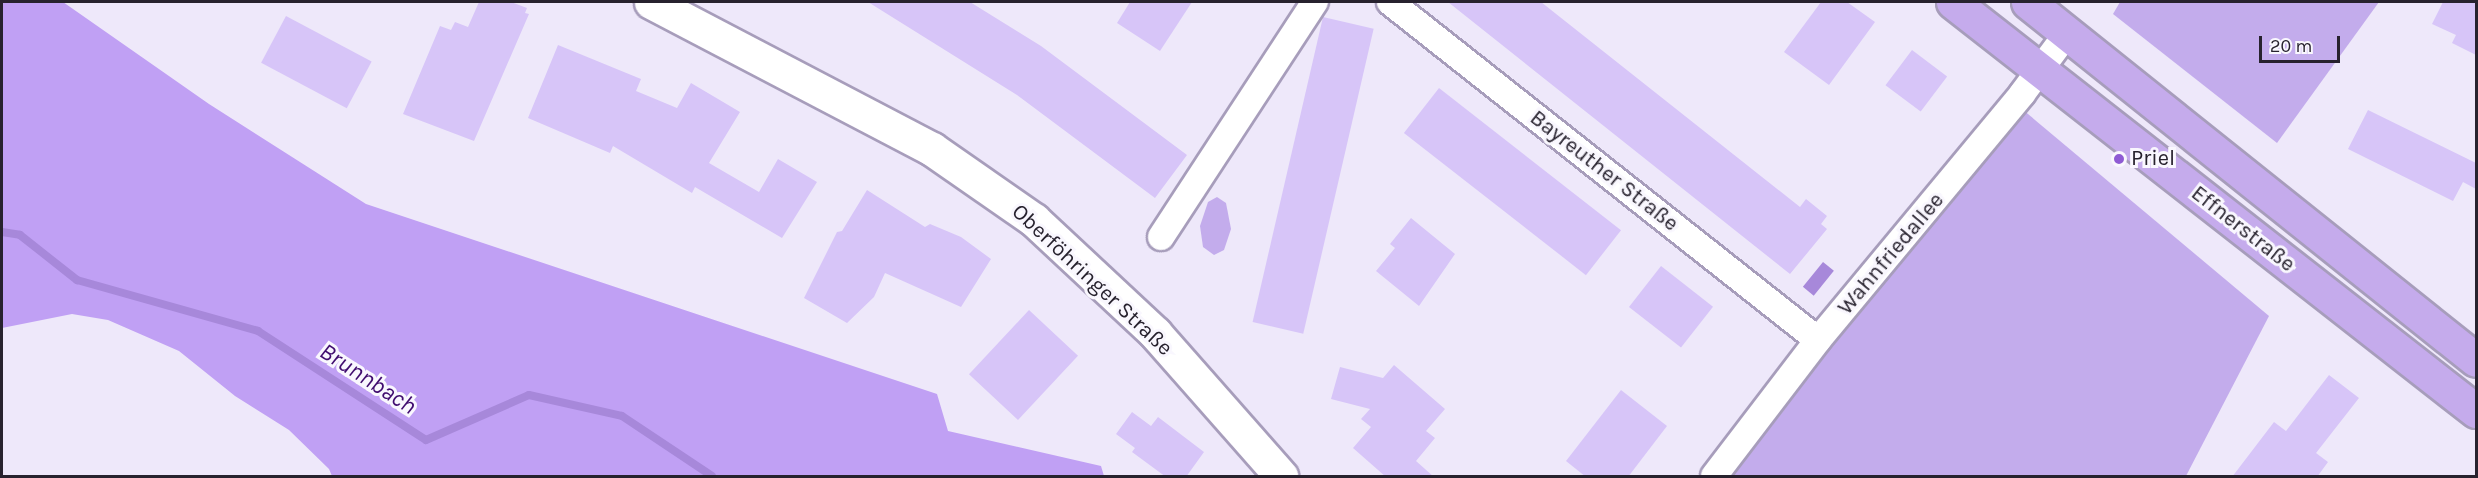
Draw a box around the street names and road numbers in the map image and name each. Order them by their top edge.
street label: Bayreuther Straße [1525,105,1683,237]
street label: Effnerstraße [2186,180,2300,278]
street label: Wahnfriedallee [1832,188,1950,320]
street label: Oberföhringer Straße [1006,199,1178,361]

